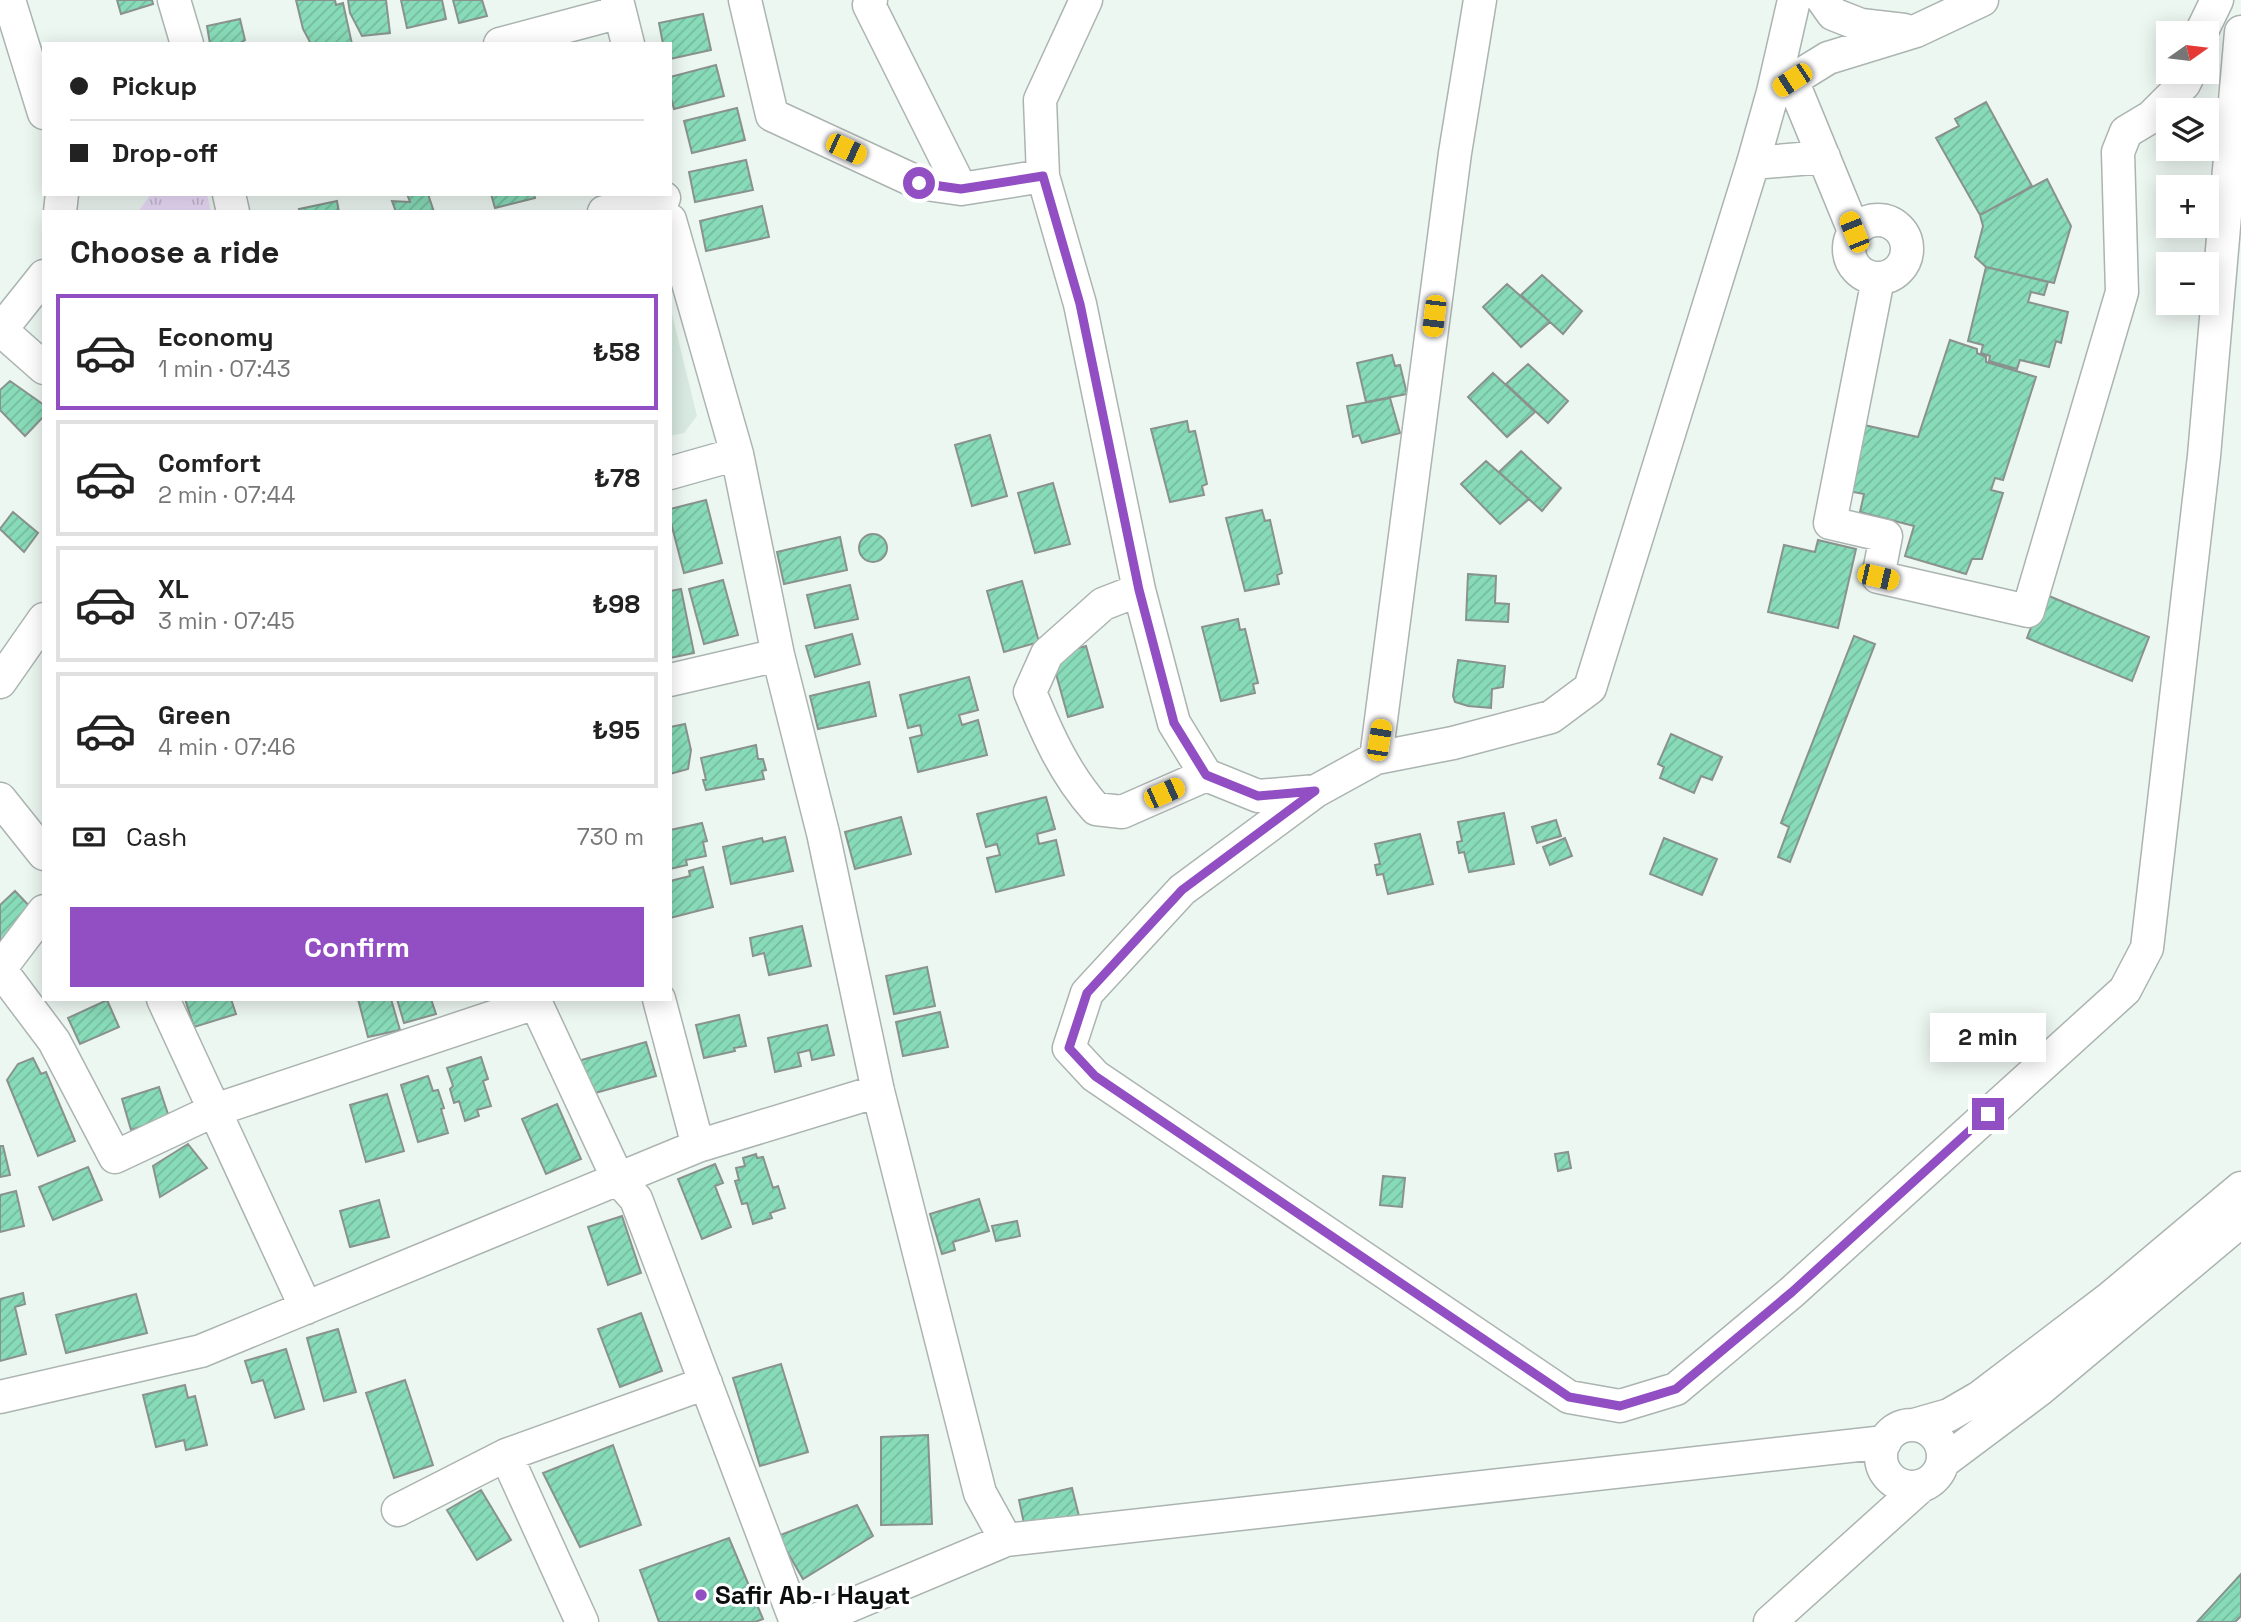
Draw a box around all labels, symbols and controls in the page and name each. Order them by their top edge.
north arrow [2156,21,2219,84]
map controls [2156,21,2219,315]
car [1769,60,1816,100]
text: Pickup [112,69,197,103]
button: layers [2156,98,2219,161]
car [823,131,870,167]
text: Drop-off [112,136,218,170]
route start [903,167,935,199]
button: + [2156,175,2219,238]
car [1837,209,1872,255]
text: Choose a ride [70,232,280,272]
button: − [2156,252,2219,315]
car [1422,294,1447,338]
text: Economy [158,320,274,354]
icon: car [74,321,137,384]
text: ₺58 [593,335,640,369]
text: 1 min · 07:43 [158,354,291,384]
text: Comfort [158,446,261,480]
icon: car [74,447,137,510]
text: ₺78 [594,461,640,495]
text: 2 min · 07:44 [158,480,295,510]
car [1856,562,1901,592]
text: XL [158,572,189,606]
icon: car [74,573,137,636]
text: ₺98 [592,587,640,621]
text: 3 min · 07:45 [158,606,295,636]
text: Green [158,698,231,732]
icon: car [74,699,137,762]
text: ₺95 [592,713,640,747]
car [1366,718,1393,762]
text: 4 min · 07:46 [158,732,296,762]
car [1141,775,1188,811]
icon: cash [70,818,108,856]
text: Cash [126,820,187,854]
text: 730 m [577,822,644,852]
button: Confirm [70,907,644,987]
callout: 2 min [1930,1012,2046,1062]
text: 2 min [1958,1022,2018,1052]
route end [1972,1098,2004,1130]
place label: Safir Ab-ı Hayat [715,1578,910,1612]
marker: Safir Ab-ı Hayat [693,1587,709,1603]

